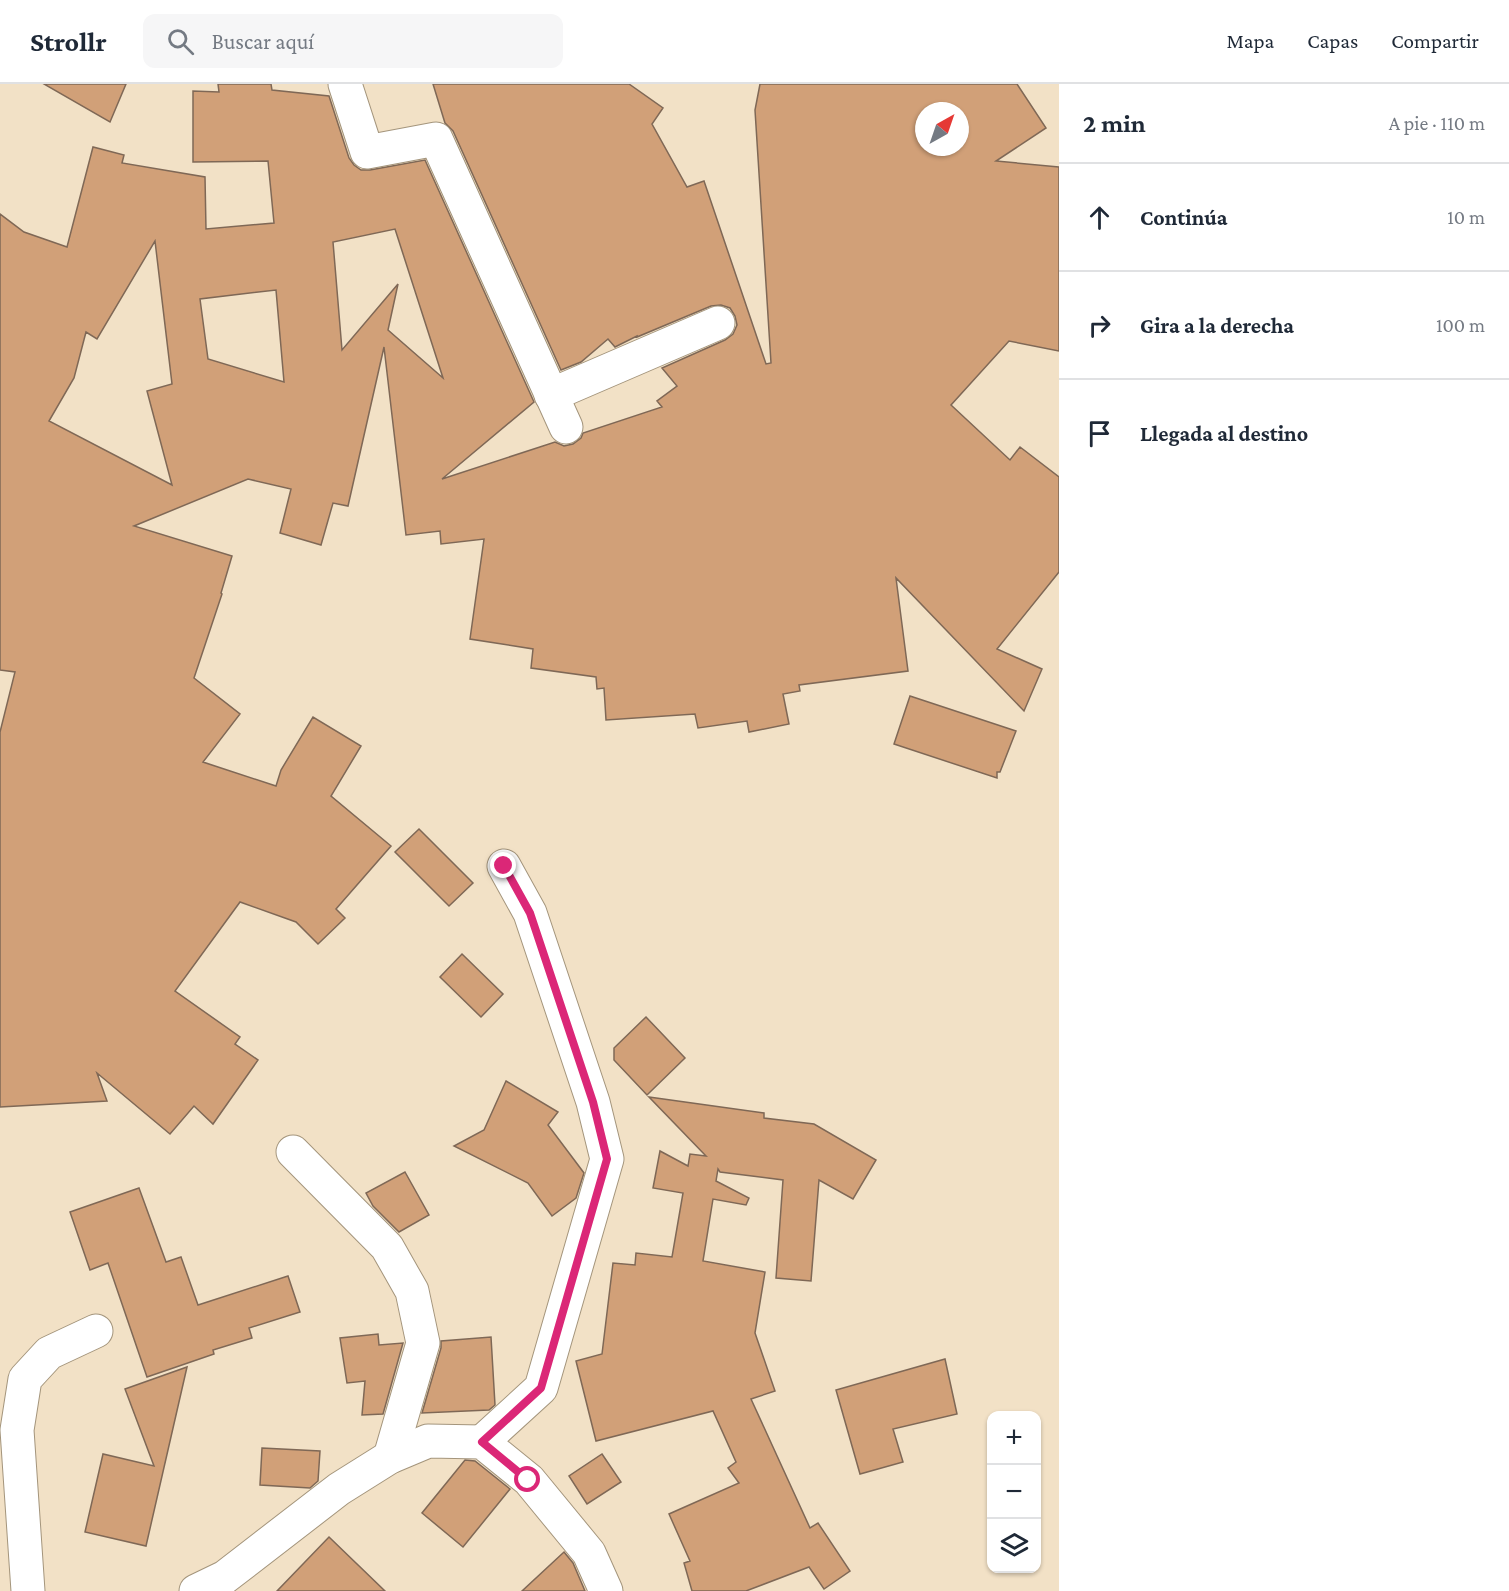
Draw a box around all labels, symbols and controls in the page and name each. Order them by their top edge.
search box [143,14,563,68]
icon: search [164,25,197,58]
text: Strollr [30,26,107,57]
text: Buscar aquí [212,29,314,54]
text: Mapa [1226,29,1274,53]
text: Capas [1307,29,1358,53]
text: Compartir [1391,29,1479,53]
north arrow [915,102,969,156]
text: 2 min [1083,109,1146,138]
text: A pie · 110 m [1389,112,1485,134]
icon: ahead [1083,201,1116,234]
text: Continúa [1140,205,1227,230]
text: 10 m [1447,206,1485,228]
icon: right [1083,309,1116,342]
text: Gira a la derecha [1140,313,1294,338]
text: 100 m [1436,314,1485,336]
icon: arrive [1083,417,1116,450]
text: Llegada al destino [1140,421,1308,446]
route end [490,852,516,878]
map controls [987,1411,1041,1573]
button: + [987,1411,1041,1465]
button: − [987,1465,1041,1519]
route start [514,1466,540,1492]
button: layers [987,1519,1041,1573]

